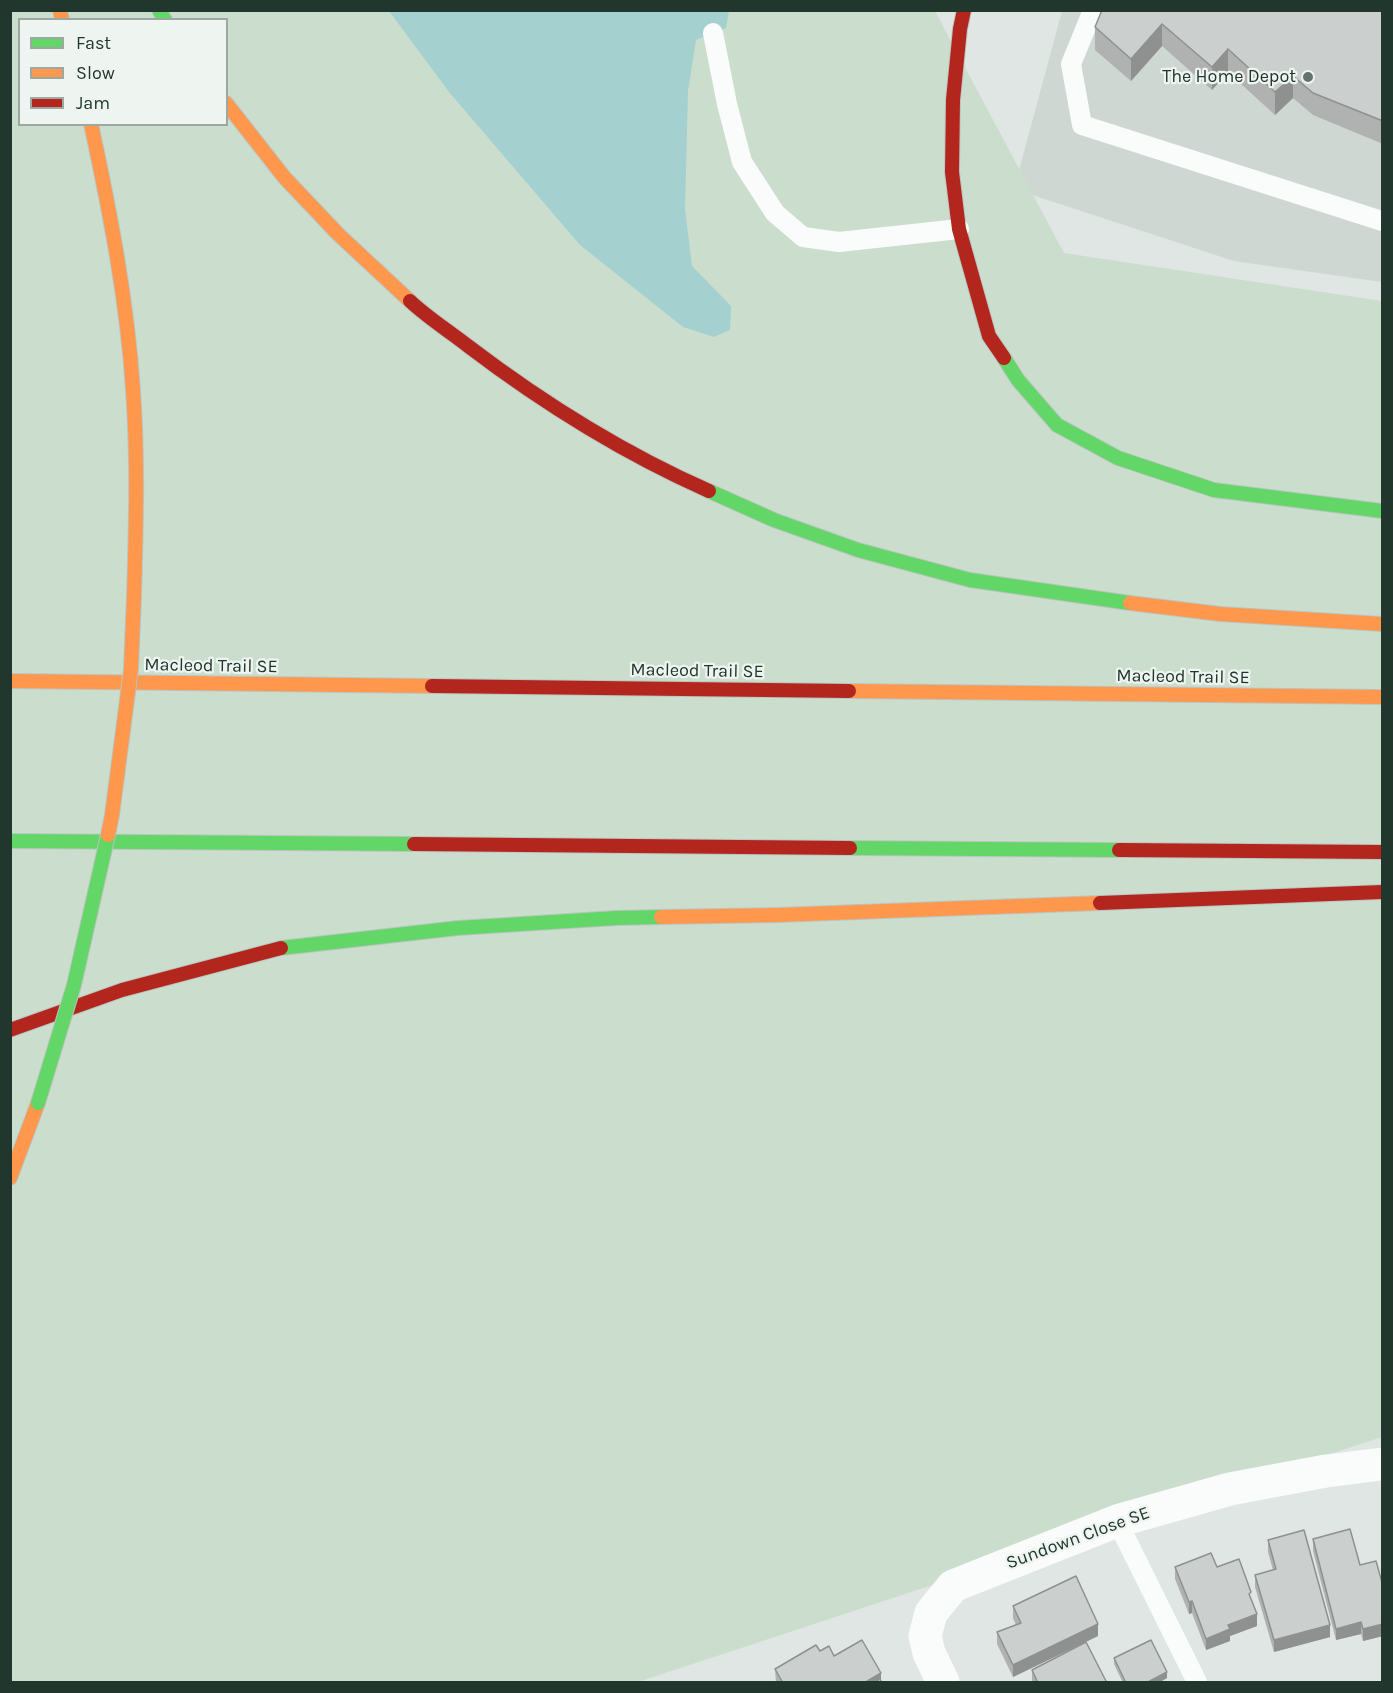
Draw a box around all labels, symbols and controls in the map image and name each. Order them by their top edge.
legend [18,18,228,126]
text: Fast [76,32,111,54]
text: Slow [76,62,115,84]
place label: The Home Depot [1162,66,1296,88]
marker: The Home Depot [1301,70,1315,84]
text: Jam [76,92,110,114]
street label: Macleod Trail SE [144,654,278,678]
street label: Macleod Trail SE [630,659,764,683]
street label: Macleod Trail SE [1116,665,1250,689]
street label: Sundown Close SE [1003,1502,1153,1574]

